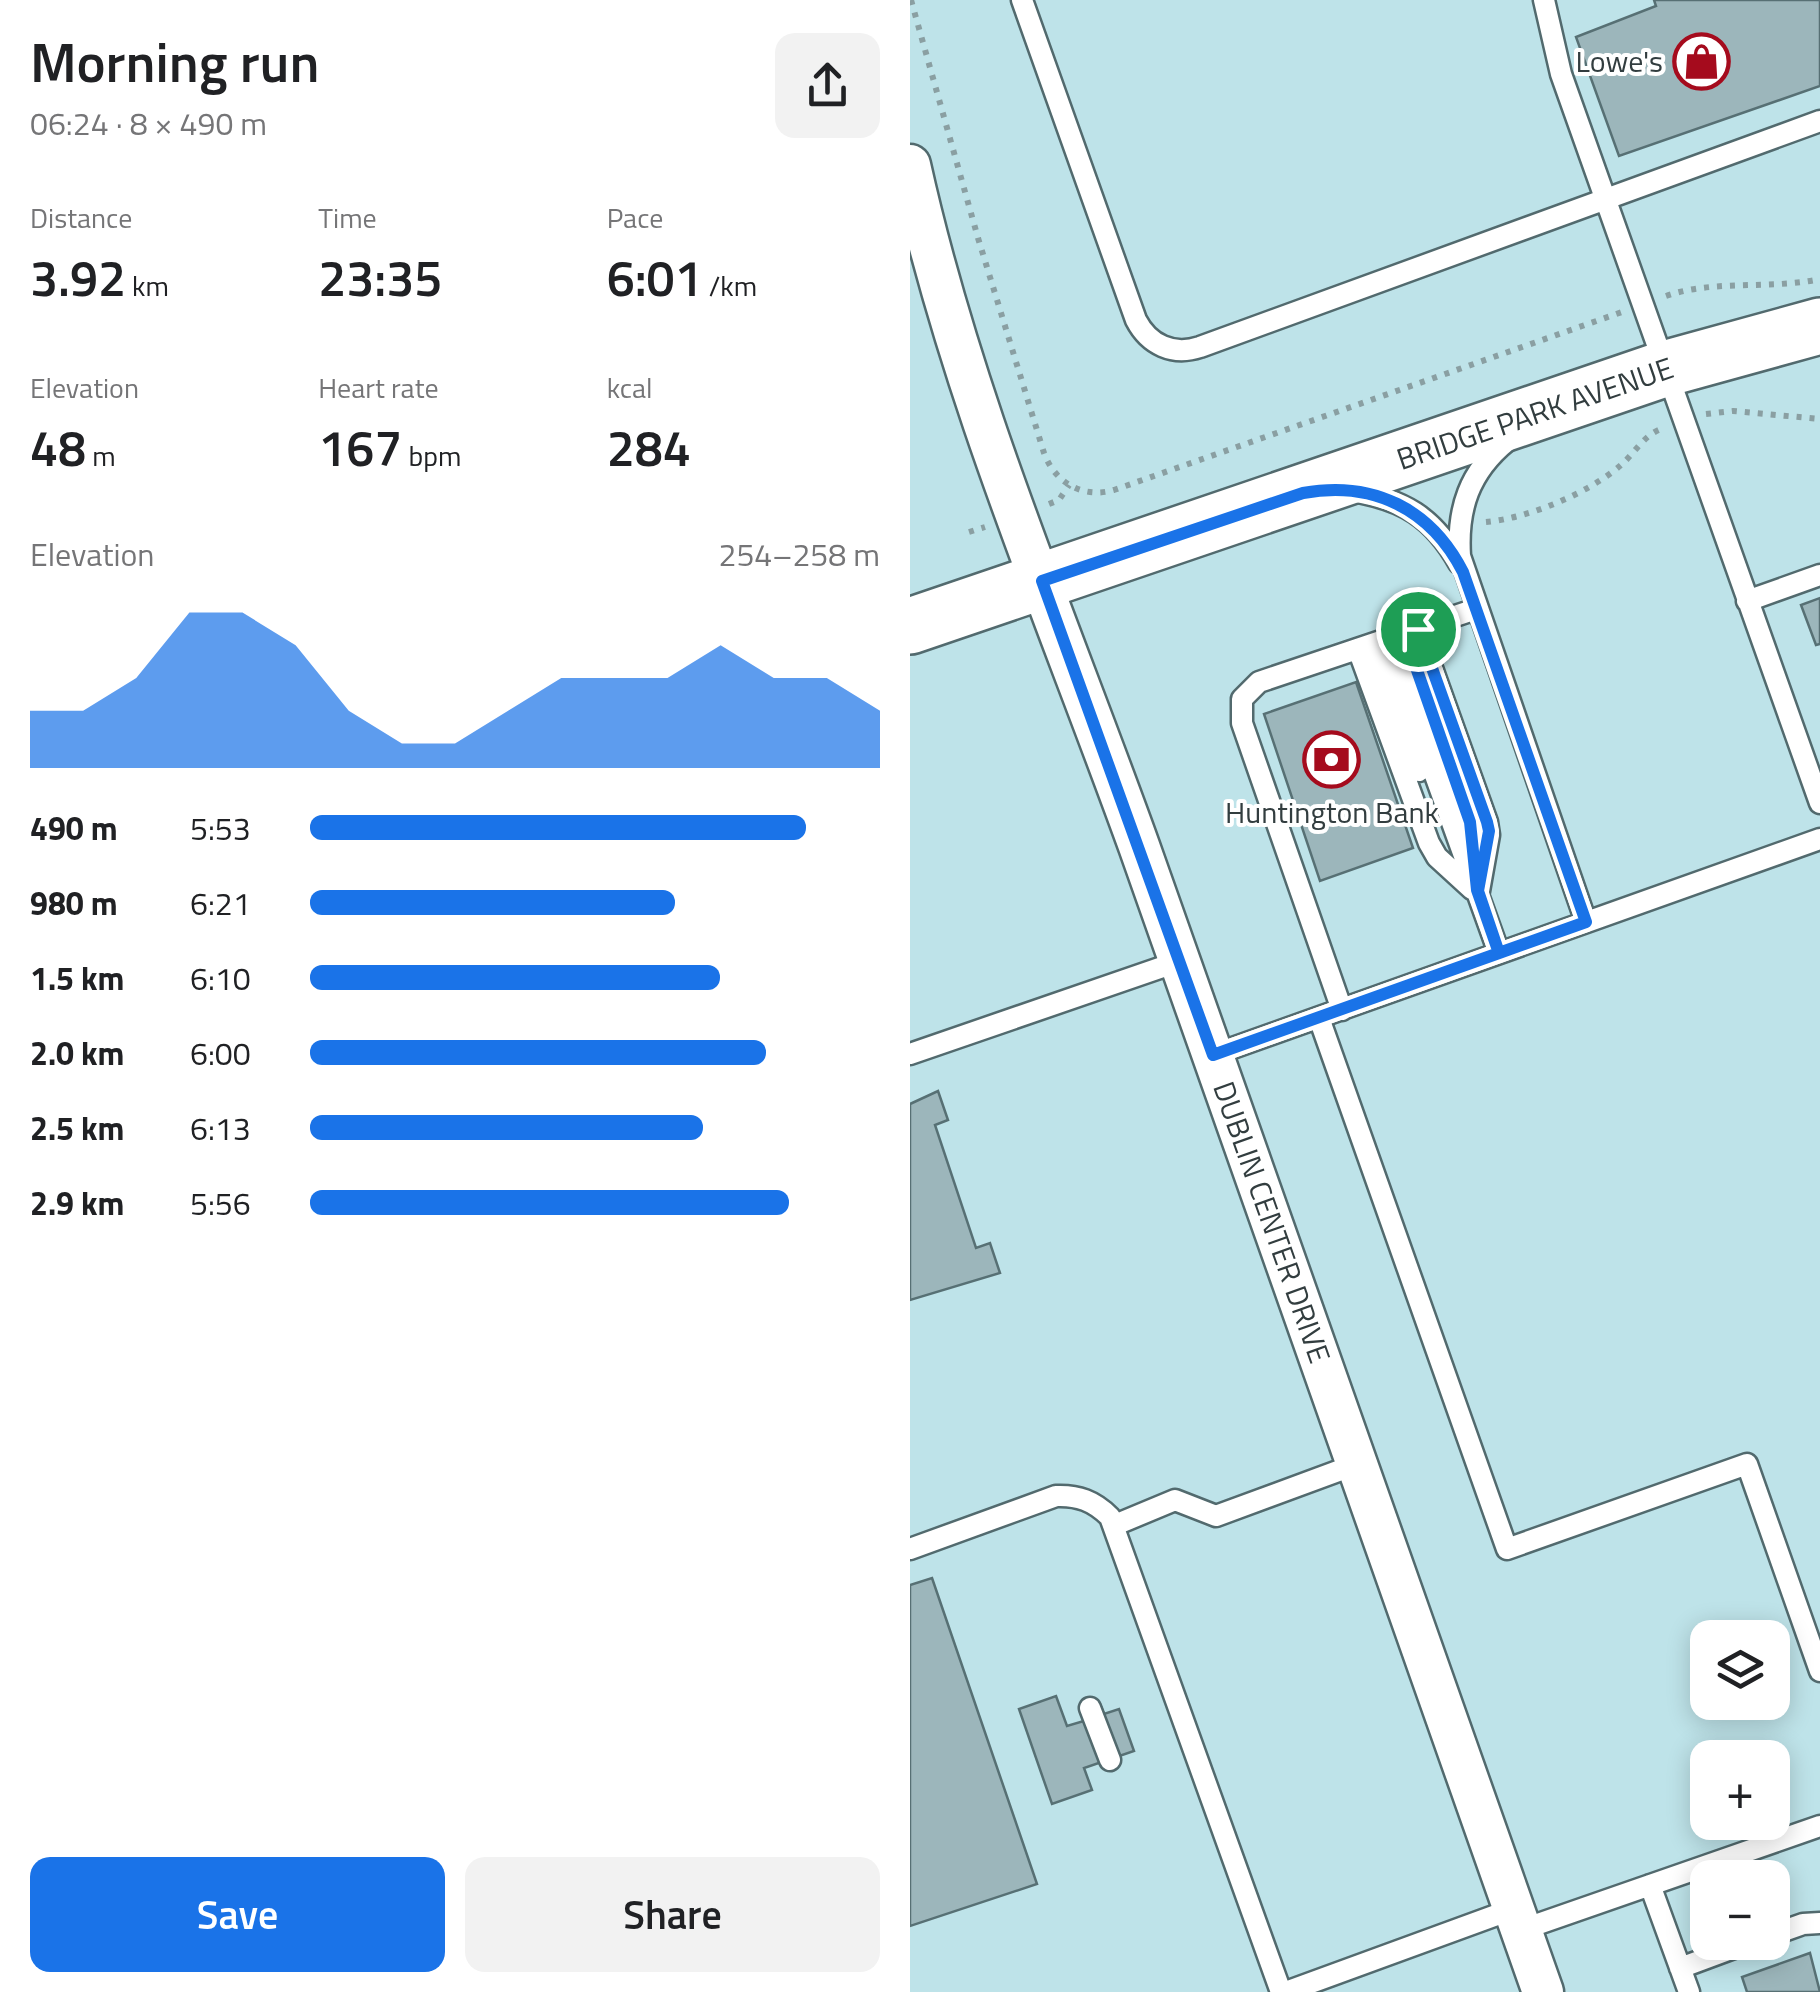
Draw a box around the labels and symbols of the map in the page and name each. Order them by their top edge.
shop icon: Lowe's [1672,31,1732,91]
place label: Lowe's [1576,38,1663,84]
street label: BRIDGE PARK AVENUE [1390,345,1679,482]
pin [1376,587,1461,672]
bank icon: Huntington Bank [1302,730,1362,790]
place label: Huntington Bank [1225,789,1439,835]
street label: DUBLIN CENTER DRIVE [1201,1075,1343,1369]

